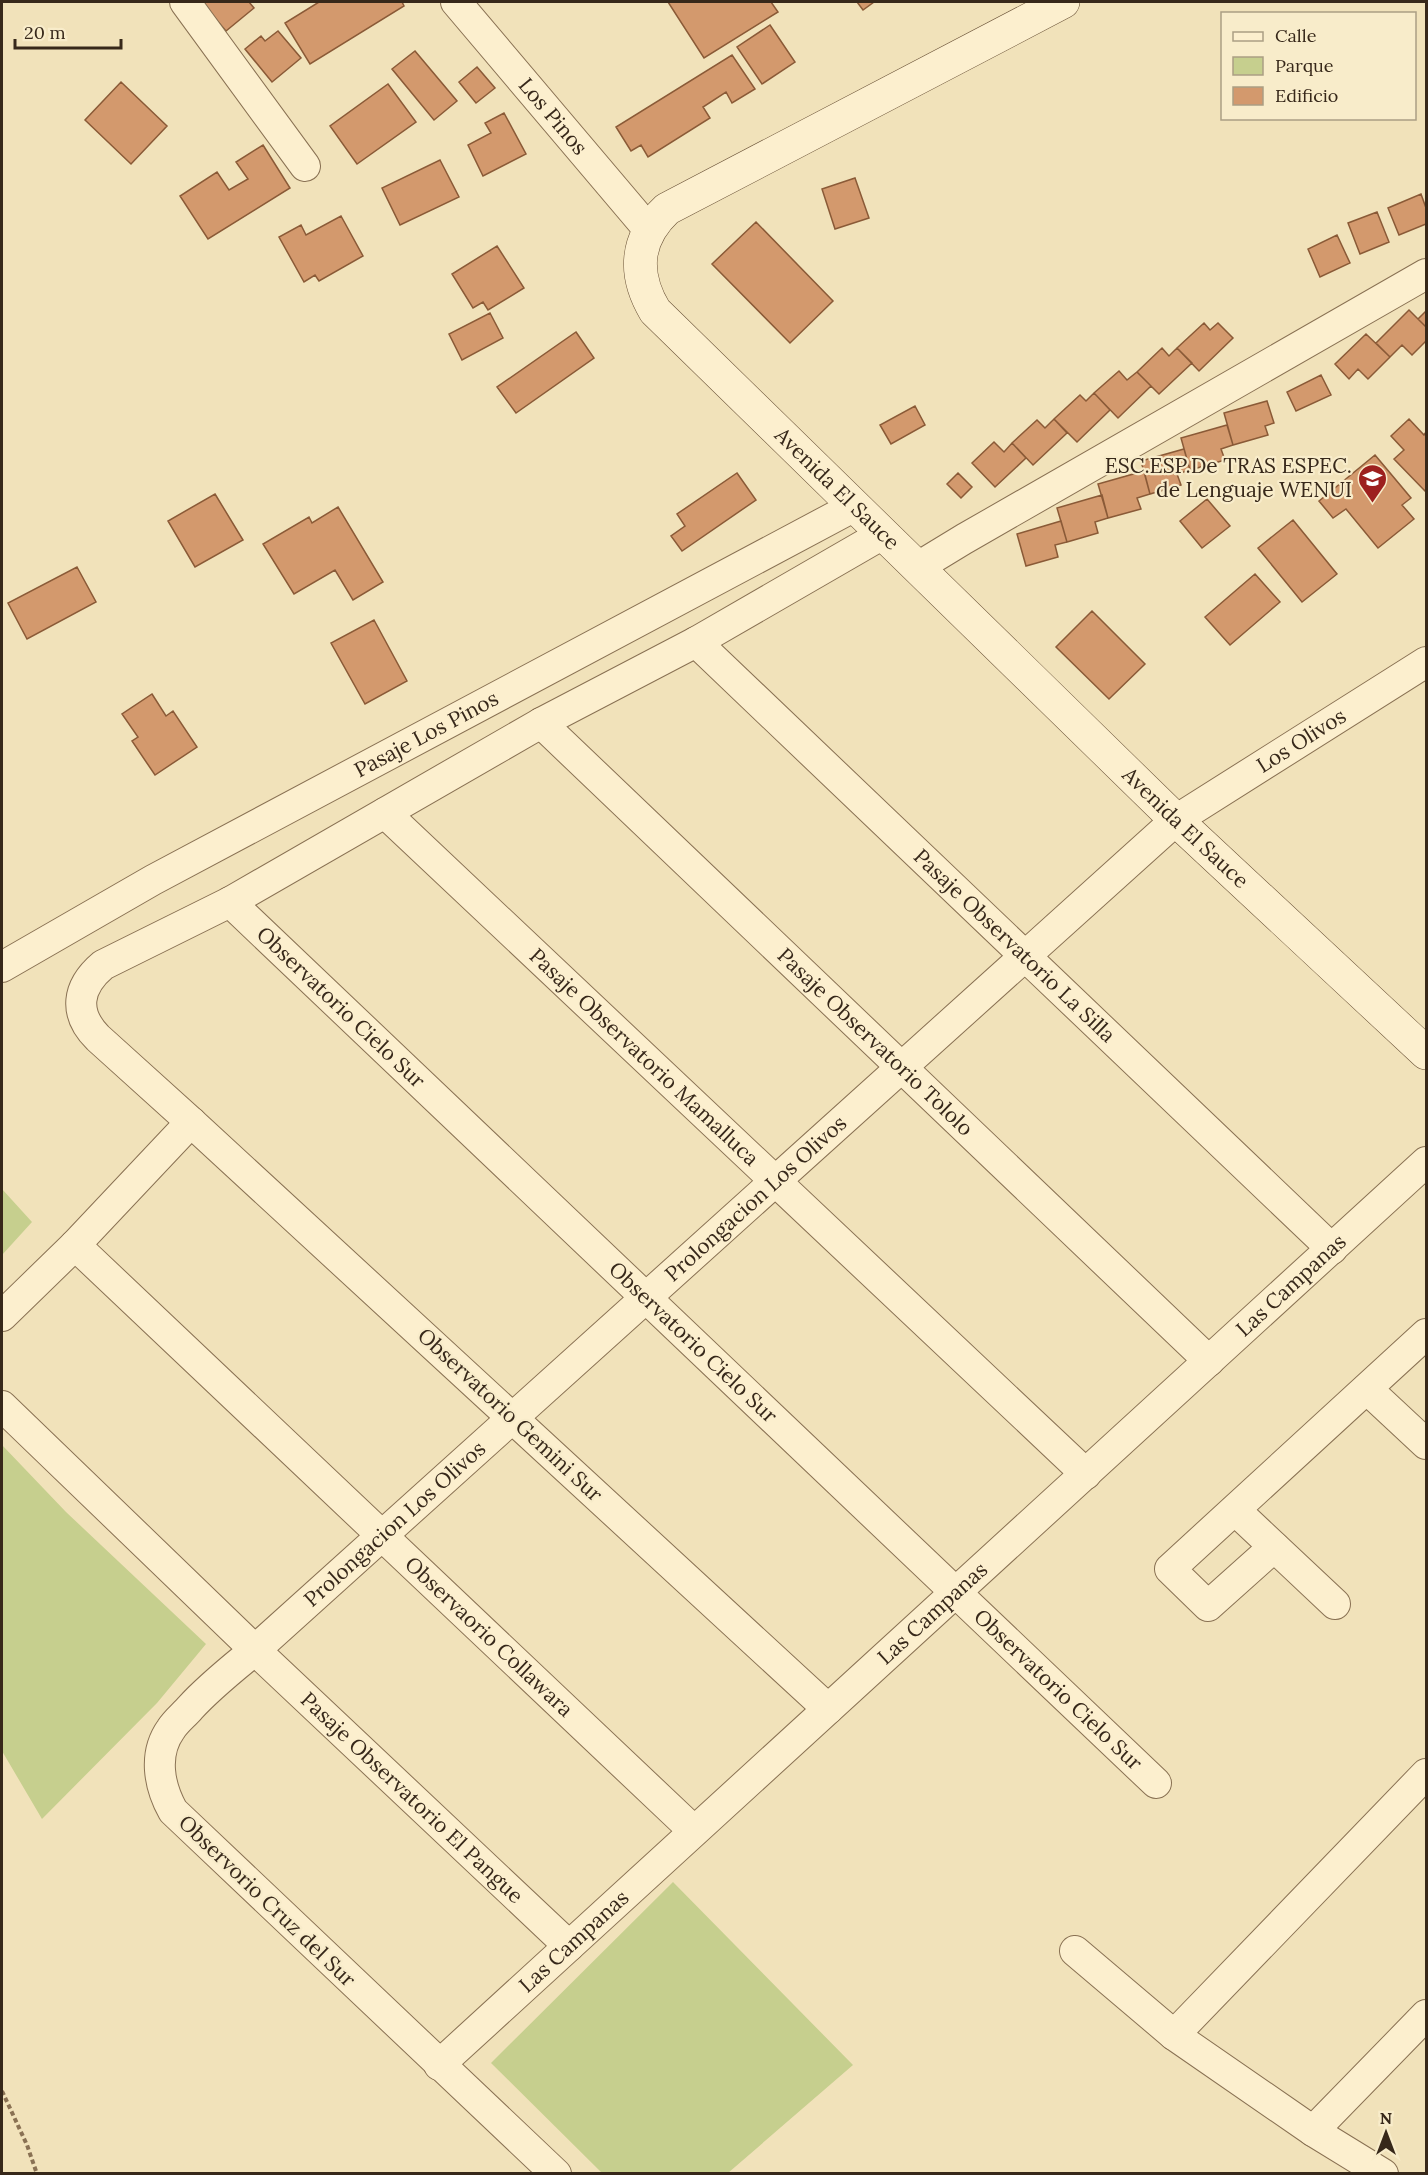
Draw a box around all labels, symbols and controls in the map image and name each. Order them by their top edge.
scale bar [15,12,122,50]
legend [1221,12,1416,120]
text: 20 m [24,21,66,44]
text: Calle [1275,24,1317,47]
text: Parque [1275,54,1334,77]
street label: Los Pinos [513,72,594,160]
text: Edificio [1275,84,1338,107]
street label: Avenida El Sauce [769,421,906,556]
place label: ESC.ESP.De TRAS ESPEC. de Lenguaje WENUI [1105,452,1352,503]
school or university icon: ESC.ESP.De TRAS ESPEC. de Lenguaje WENUI [1357,462,1389,504]
street label: Pasaje Los Pinos [349,685,503,783]
street label: Los Olivos [1251,702,1351,779]
street label: Avenida El Sauce [1116,760,1255,894]
street label: Pasaje Observatorio La Silla [908,843,1121,1048]
street label: Observatorio Cielo Sur [251,921,431,1094]
street label: Pasaje Observatorio Mamalluca [524,942,765,1172]
street label: Pasaje Observatorio Tololo [772,942,979,1142]
street label: Prolongacion Los Olivos [659,1109,852,1287]
street label: Las Campanas [1230,1228,1351,1342]
street label: Observatorio Cielo Sur [603,1256,783,1429]
street label: Observatorio Gemini Sur [412,1322,608,1507]
street label: Prolongacion Los Olivos [298,1435,491,1613]
street label: Observaorio Collawara [399,1550,579,1723]
street label: Las Campanas [872,1556,993,1670]
street label: Observatorio Cielo Sur [968,1603,1148,1776]
street label: Pasaje Observatorio El Pangue [295,1686,529,1909]
street label: Observorio Cruz del Sur [173,1809,362,1992]
street label: Las Campanas [513,1884,634,1998]
north arrow [1356,2103,1416,2163]
text: N [1380,2108,1392,2128]

